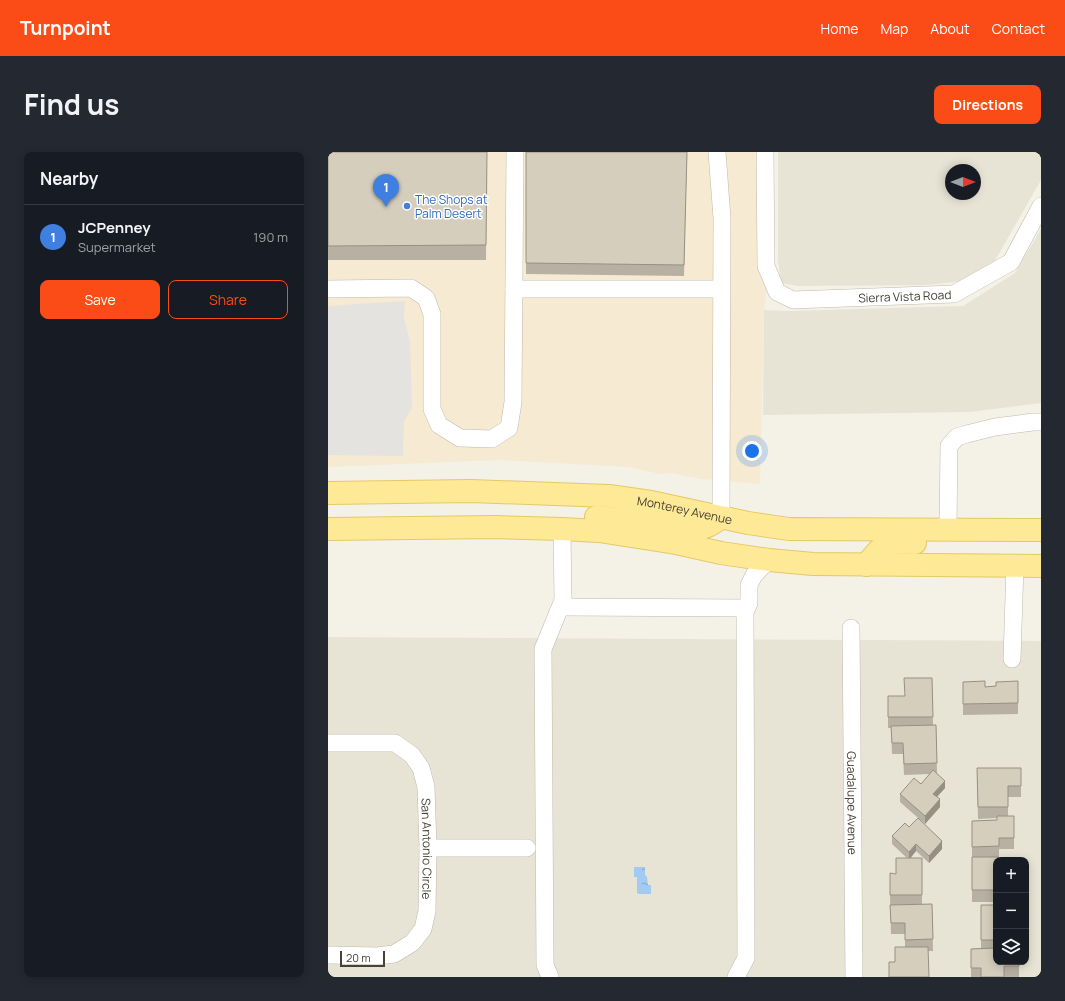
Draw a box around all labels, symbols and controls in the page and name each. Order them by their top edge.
text: Turnpoint [20,15,111,41]
text: Home [821,19,858,38]
text: Map [880,19,908,38]
text: About [930,19,970,38]
text: Contact [992,19,1045,38]
text: Find us [24,85,119,123]
button: Directions [934,85,1041,124]
north arrow [945,164,981,200]
text: Nearby [40,167,98,190]
pin: 1 [373,174,399,207]
place label: The Shops at Palm Desert [415,191,488,222]
marker: The Shops at Palm Desert [402,201,412,211]
text: JCPenney [78,217,151,238]
text: 1 [50,228,56,246]
text: 190 m [253,228,288,246]
text: Supermarket [78,238,156,256]
button: Save [40,280,160,319]
button: Share [168,280,288,319]
street label: Sierra Vista Road [858,286,952,306]
your location [742,441,762,461]
street label: Monterey Avenue [636,492,734,528]
street label: Guadalupe Avenue [844,751,861,855]
street label: San Antonio Circle [418,798,436,900]
map controls [993,857,1029,965]
button: + [993,857,1029,893]
button: − [993,893,1029,929]
button: layers [993,929,1029,965]
scale bar [340,949,385,968]
text: 20 m [346,950,371,965]

